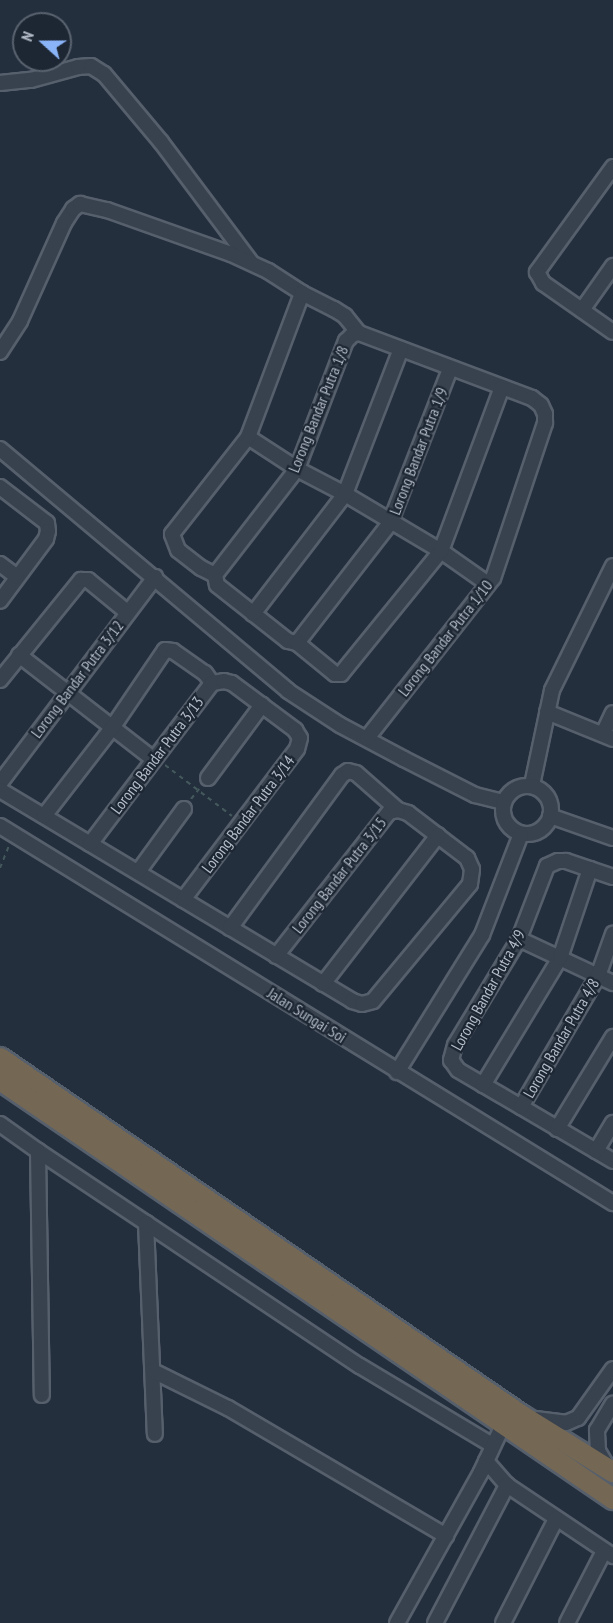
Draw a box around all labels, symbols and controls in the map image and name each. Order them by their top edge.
north arrow [12,12,72,72]
text: N [16,29,38,44]
street label: Lorong Bandar Putra 1/8 [284,343,352,475]
street label: Lorong Bandar Putra 1/9 [385,385,451,517]
street label: Lorong Bandar Putra 1/10 [394,576,496,700]
street label: Lorong Bandar Putra 3/12 [27,616,127,742]
street label: Lorong Bandar Putra 3/13 [107,692,207,818]
street label: Lorong Bandar Putra 3/14 [198,751,298,877]
street label: Lorong Bandar Putra 3/15 [288,813,390,937]
street label: Lorong Bandar Putra 4/9 [447,926,529,1054]
street label: Lorong Bandar Putra 4/8 [519,975,603,1101]
street label: Jalan Sungai Soi [264,983,350,1047]

